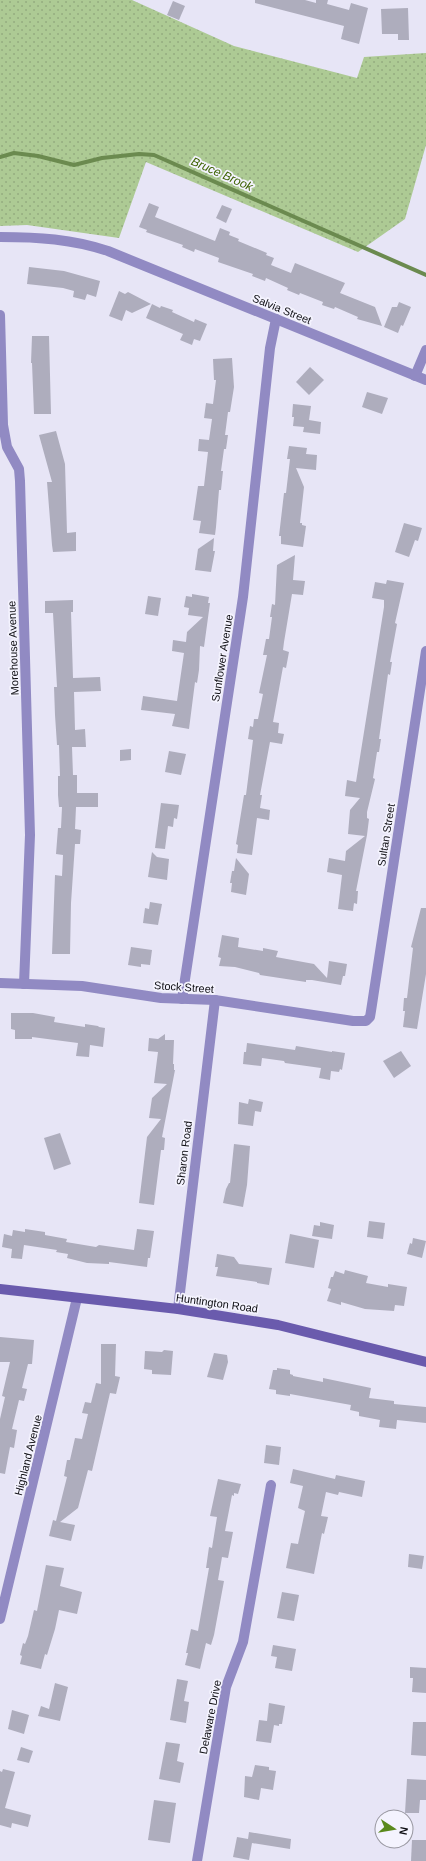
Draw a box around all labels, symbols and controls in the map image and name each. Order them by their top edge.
water label: Bruce Brook [189,154,256,194]
street label: Salvia Street [251,292,313,326]
street label: Morehouse Avenue [5,601,21,695]
street label: Sunflower Avenue [209,613,235,703]
street label: Sultan Street [375,803,397,867]
street label: Stock Street [154,979,214,995]
street label: Sharon Road [174,1120,194,1186]
street label: Huntington Road [175,1291,259,1315]
street label: Highland Avenue [12,1413,44,1497]
street label: Delaware Drive [197,1679,223,1755]
north arrow [374,1809,414,1849]
text: N [397,1826,410,1836]

